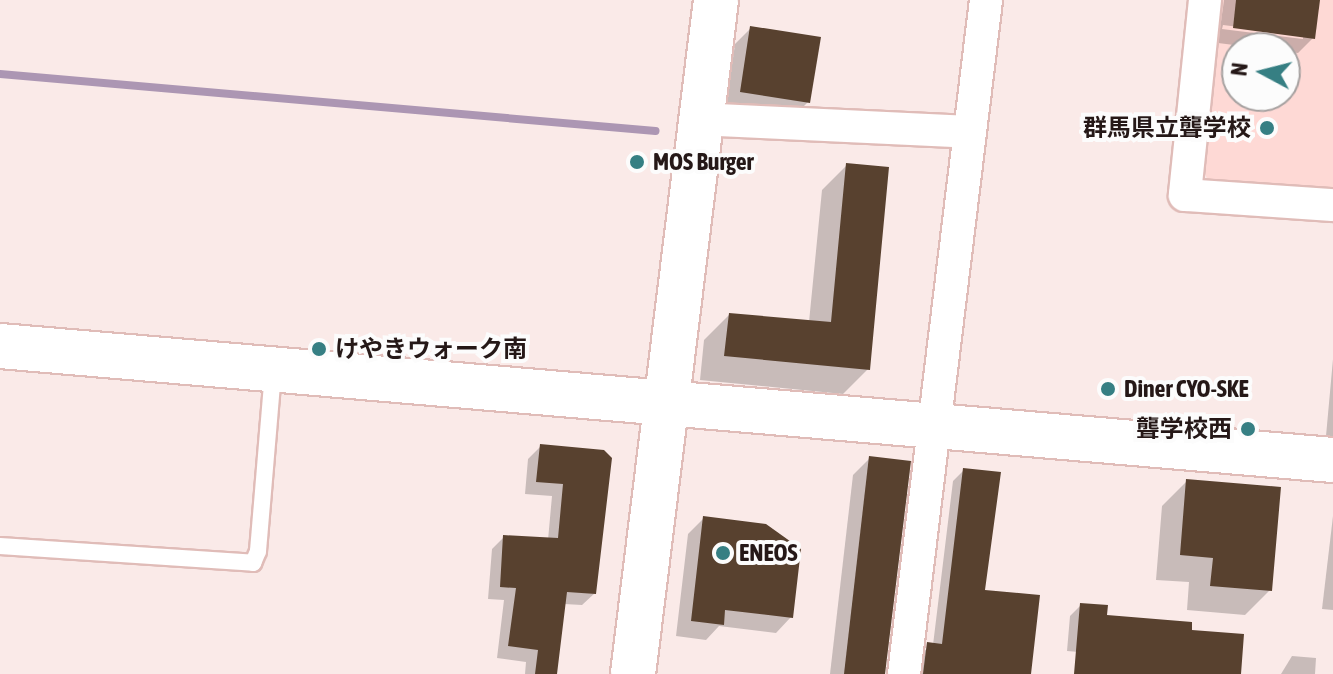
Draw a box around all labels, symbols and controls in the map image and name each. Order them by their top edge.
north arrow [1221,32,1301,112]
text: N [1225,61,1253,77]
place label: 群馬県立聾学校 [1083,114,1251,142]
marker: 群馬県立聾学校 [1258,119,1276,137]
place label: MOS Burger [653,148,754,176]
marker: MOS Burger [628,153,646,171]
place label: けやきウォーク南 [335,335,527,363]
marker: けやきウォーク南 [310,340,328,358]
place label: Diner CYO-SKE [1124,375,1249,403]
marker: Diner CYO-SKE [1099,380,1117,398]
place label: 聾学校西 [1136,415,1232,443]
marker: 聾学校西 [1239,420,1257,438]
place label: ENEOS [739,539,798,567]
marker: ENEOS [714,544,732,562]

